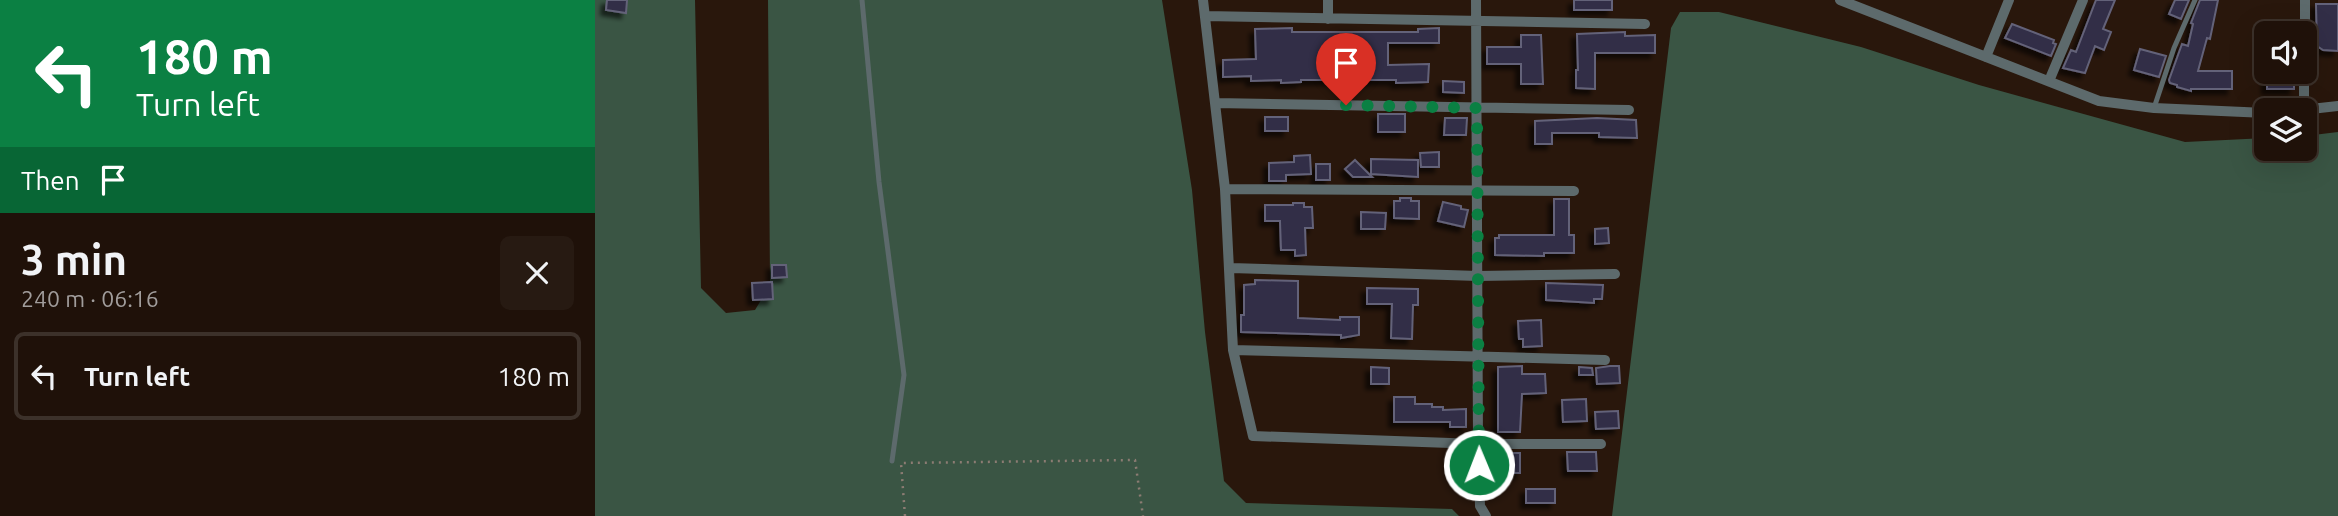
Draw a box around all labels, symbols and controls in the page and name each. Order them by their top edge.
map controls [2254,21,2317,161]
button: sound [2254,21,2317,84]
icon: left [21,28,112,119]
text: 180 m [136,28,273,83]
pin [1316,33,1376,105]
icon: arrive [1327,44,1365,82]
text: Turn left [136,86,260,122]
button: layers [2254,98,2317,161]
icon: arrive [94,161,132,199]
text: Then [21,166,80,195]
text: 3 min [21,236,127,283]
button: close [500,236,574,310]
text: 240 m · 06:16 [21,286,159,311]
icon: left [25,357,63,395]
text: Turn left [84,362,190,391]
text: 180 m [498,362,570,391]
position arrow [1442,428,1516,502]

